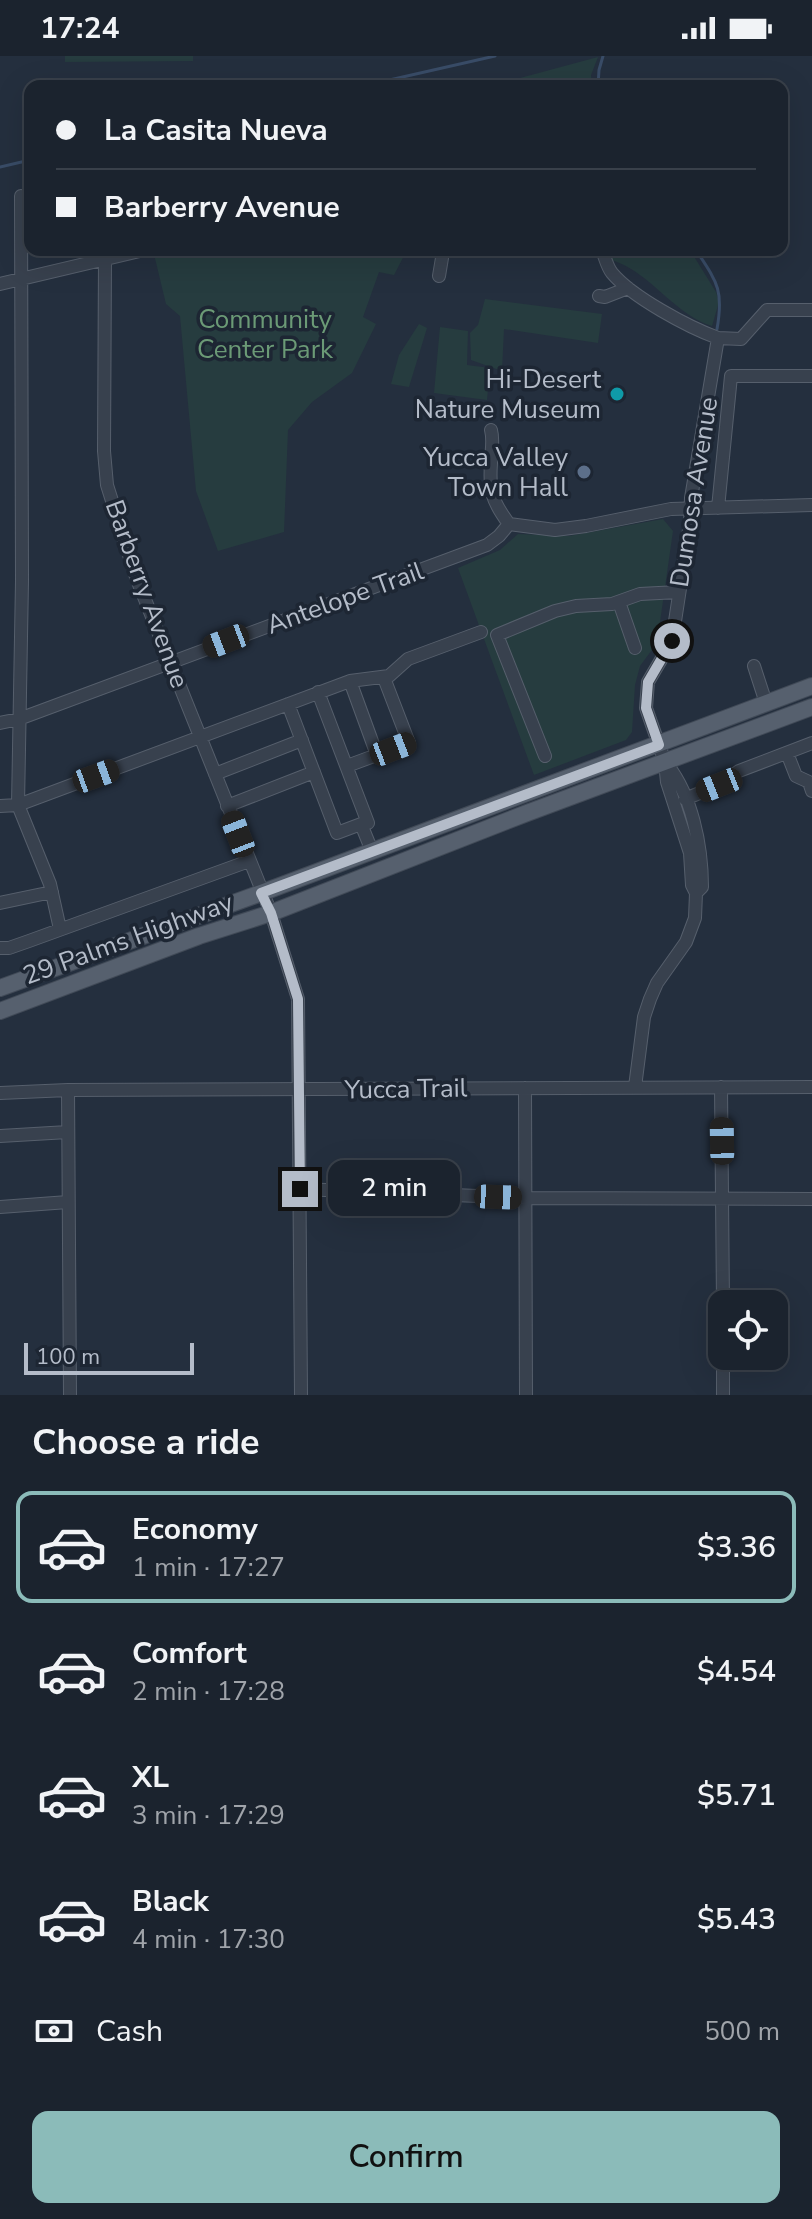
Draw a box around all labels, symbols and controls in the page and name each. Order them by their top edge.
text: 17:24 [40,8,119,49]
text: La Casita Nueva [104,110,328,151]
text: Barberry Avenue [104,187,340,228]
park label: Community Center Park [197,302,334,367]
place label: Hi-Desert Nature Museum [415,362,602,427]
marker: Hi-Desert Nature Museum [608,385,626,403]
street label: Dumosa Avenue [662,394,726,590]
place label: Yucca Valley Town Hall [422,440,569,505]
marker: Yucca Valley Town Hall [575,463,593,481]
street label: Barberry Avenue [97,495,197,693]
street label: Antelope Trail [262,553,429,643]
car [199,621,253,661]
route start [654,623,690,659]
car [366,729,420,769]
car [69,757,123,795]
car [692,765,746,805]
car [218,807,258,861]
street label: 29 Palms Highway [18,885,238,993]
street label: Yucca Trail [343,1070,468,1108]
car [710,1117,734,1165]
callout: 2 min [328,1161,460,1217]
text: 2 min [361,1170,427,1205]
route end [282,1171,318,1207]
car [474,1184,522,1210]
map controls [708,1290,788,1370]
button: locate [708,1290,788,1370]
scale bar [24,1339,194,1375]
text: 100 m [36,1342,100,1372]
text: Choose a ride [32,1418,260,1467]
text: Economy [132,1509,258,1550]
icon: car [36,1511,108,1583]
text: $3.36 [697,1527,776,1568]
text: 1 min · 17:27 [132,1550,285,1585]
text: Comfort [132,1633,247,1674]
icon: car [36,1635,108,1707]
text: $4.54 [697,1651,776,1692]
text: 2 min · 17:28 [132,1674,285,1709]
text: XL [132,1757,169,1798]
icon: car [36,1759,108,1831]
text: $5.71 [697,1775,776,1816]
text: 3 min · 17:29 [132,1798,285,1833]
text: Black [132,1881,209,1922]
icon: car [36,1883,108,1955]
text: $5.43 [697,1899,776,1940]
text: 4 min · 17:30 [132,1922,285,1957]
icon: cash [32,2009,76,2053]
text: Cash [96,2011,163,2052]
text: 500 m [704,2014,780,2049]
button: Confirm [32,2111,780,2203]

